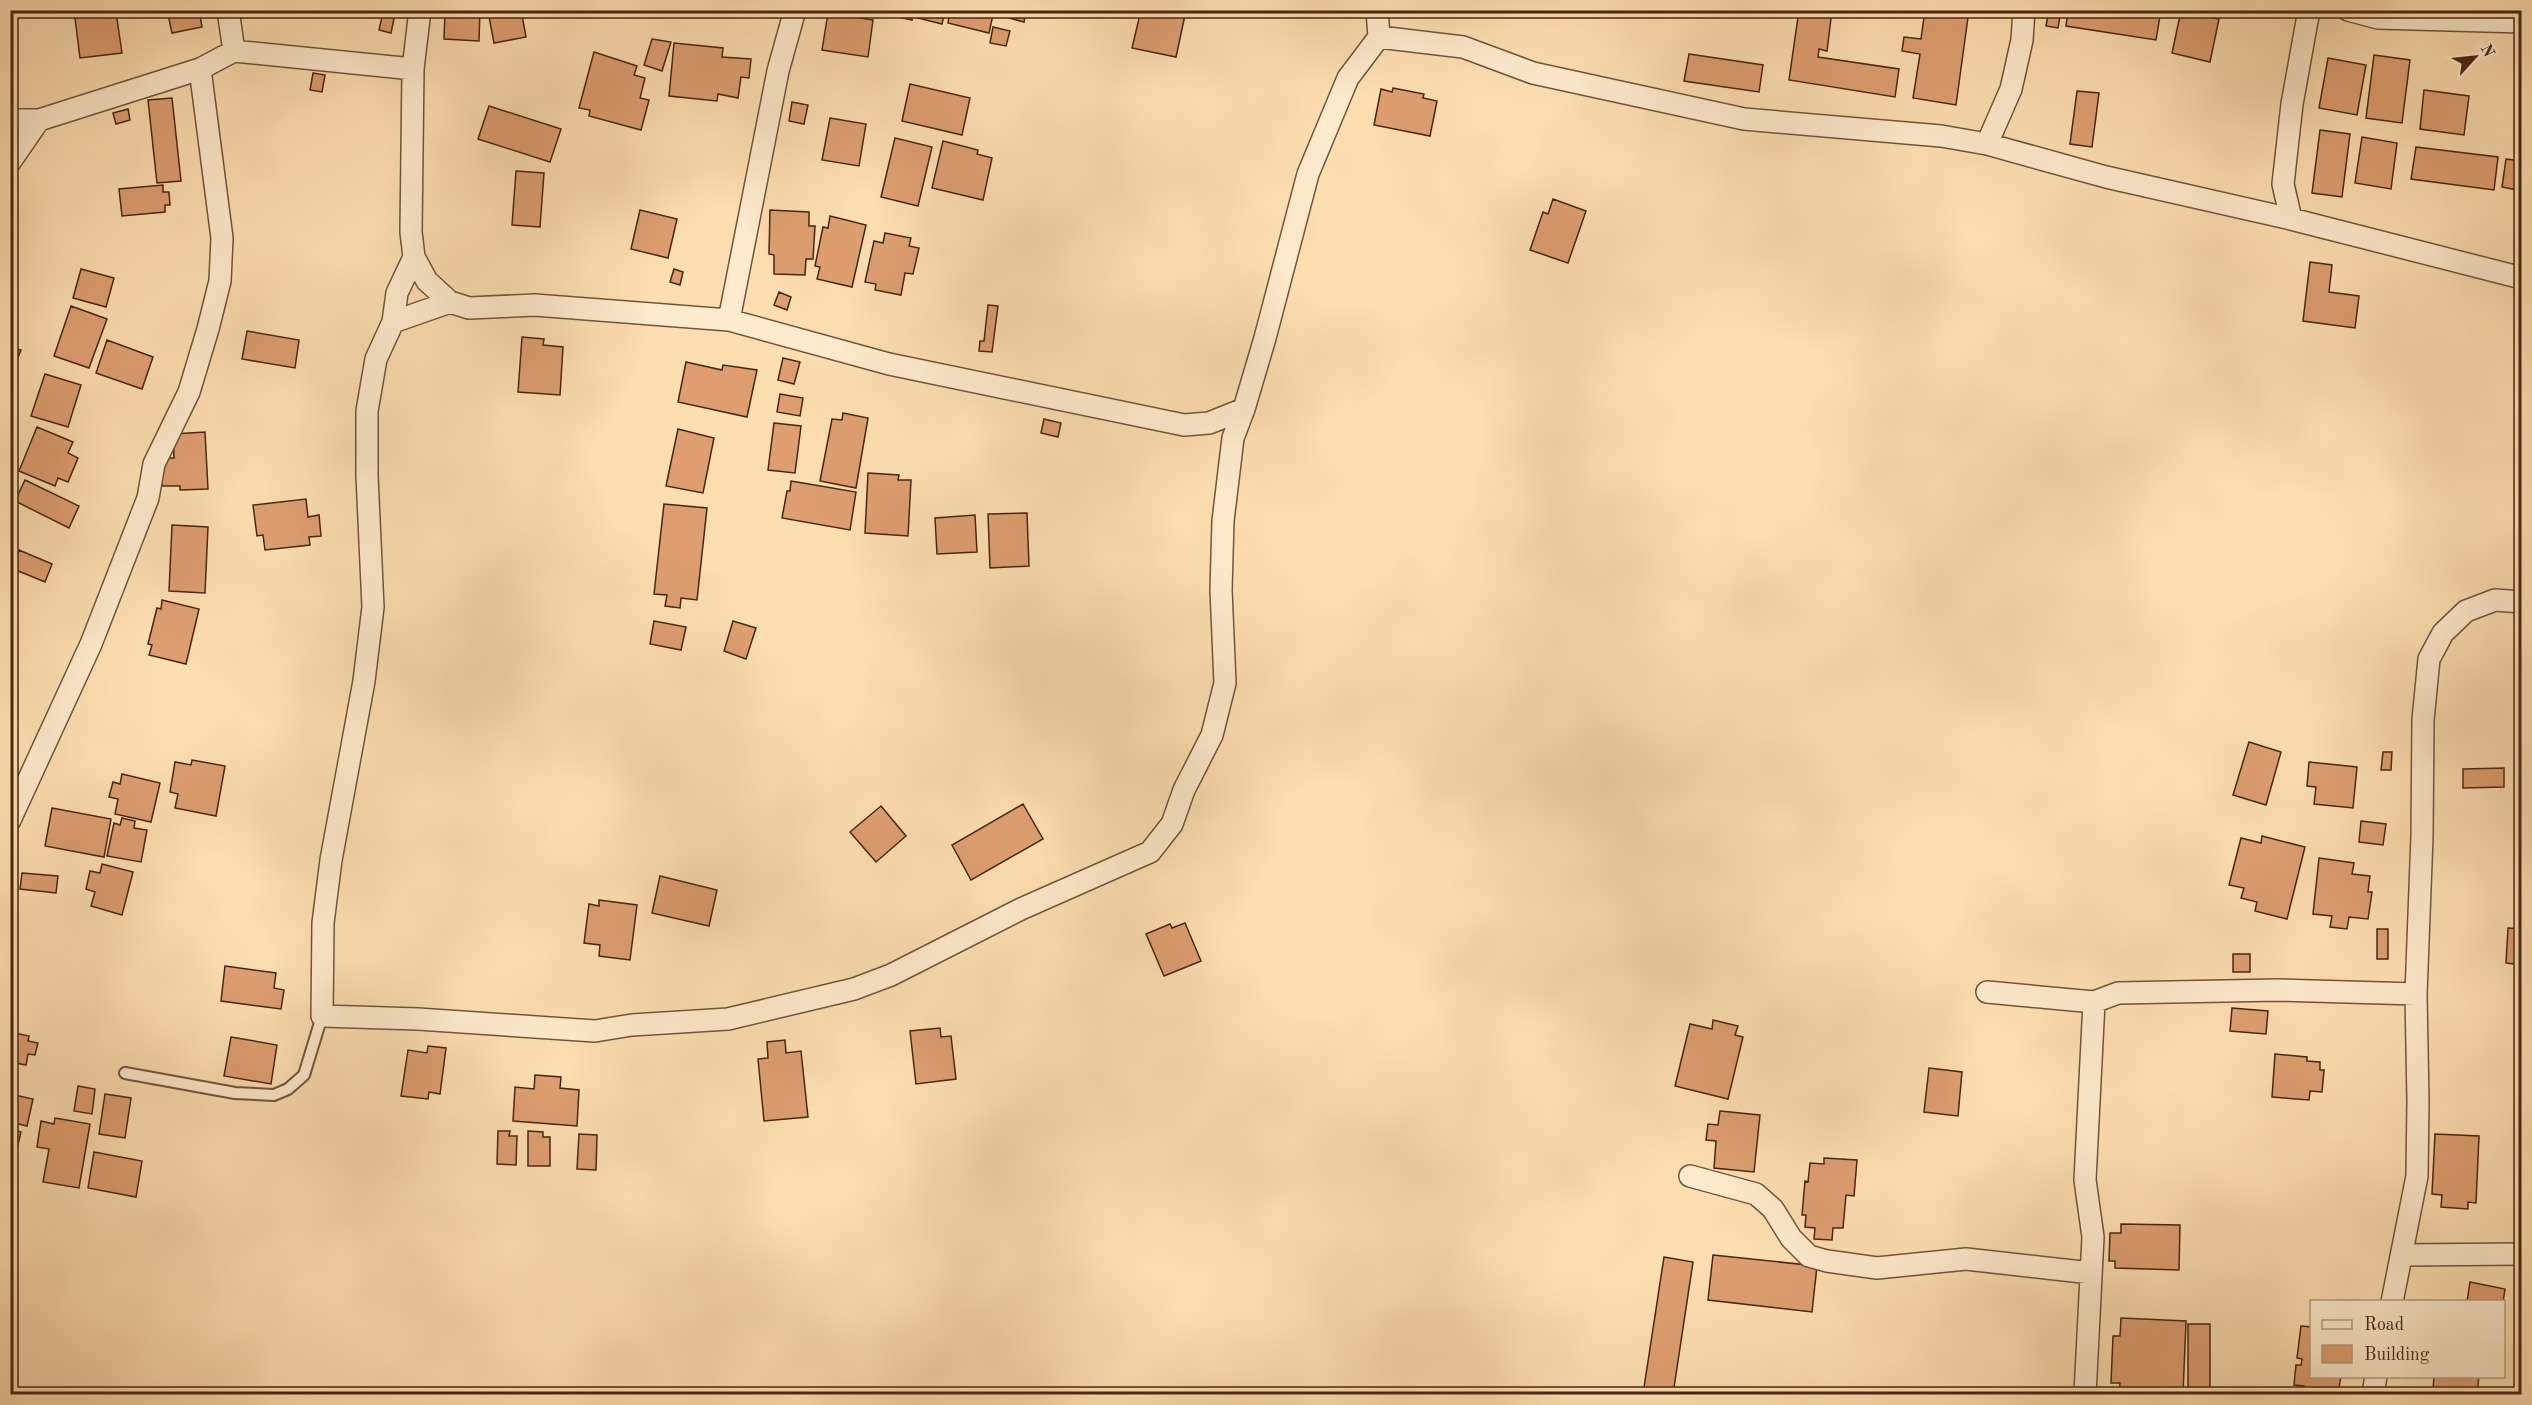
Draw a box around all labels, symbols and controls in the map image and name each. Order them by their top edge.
north arrow [2445,27,2505,87]
text: N [2477,42,2497,61]
legend [2310,1300,2505,1378]
text: Road [2364,1316,2404,1334]
text: Building [2364,1346,2430,1364]

